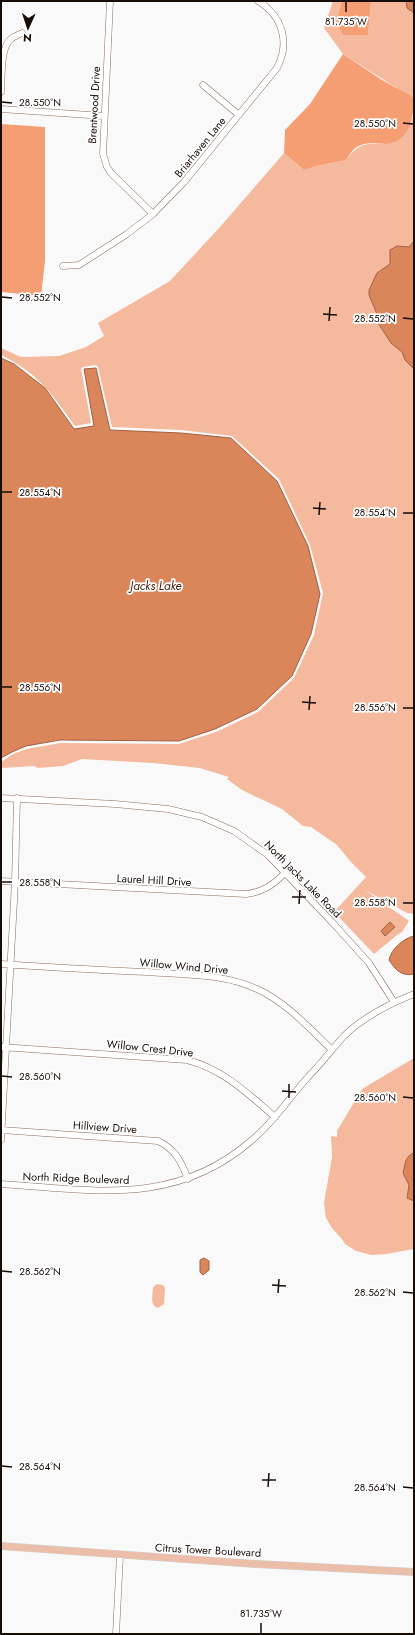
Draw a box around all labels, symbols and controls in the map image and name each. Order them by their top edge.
north arrow [8,8,48,48]
text: 81.735°W [325,14,367,29]
text: N [23,30,32,46]
street label: Brentwood Drive [84,66,104,144]
text: 28.550°N [19,95,61,110]
street label: Briarhaven Lane [171,113,230,181]
text: 28.550°N [354,116,396,131]
text: 28.552°N [19,290,61,305]
text: 28.552°N [354,311,396,326]
text: 28.554°N [19,485,61,500]
text: 28.554°N [354,505,396,520]
water label: Jacks Lake [128,577,182,595]
text: 28.556°N [19,680,61,695]
text: 28.556°N [354,700,396,715]
street label: North Jacks Lake Road [261,837,345,921]
street label: Laurel Hill Drive [116,870,192,890]
text: 28.558°N [19,875,61,890]
text: 28.558°N [354,895,396,910]
street label: Willow Wind Drive [139,954,229,978]
street label: Willow Crest Drive [106,1035,194,1061]
text: 28.560°N [19,1069,61,1084]
text: 28.560°N [354,1090,396,1105]
street label: Hillview Drive [72,1117,138,1137]
street label: North Ridge Boulevard [22,1168,130,1188]
text: 28.562°N [19,1264,61,1279]
text: 28.562°N [354,1285,396,1300]
text: 28.564°N [19,1459,61,1474]
text: 28.564°N [354,1480,396,1495]
street label: Citrus Tower Boulevard [154,1539,262,1561]
text: 81.735°W [240,1606,282,1621]

